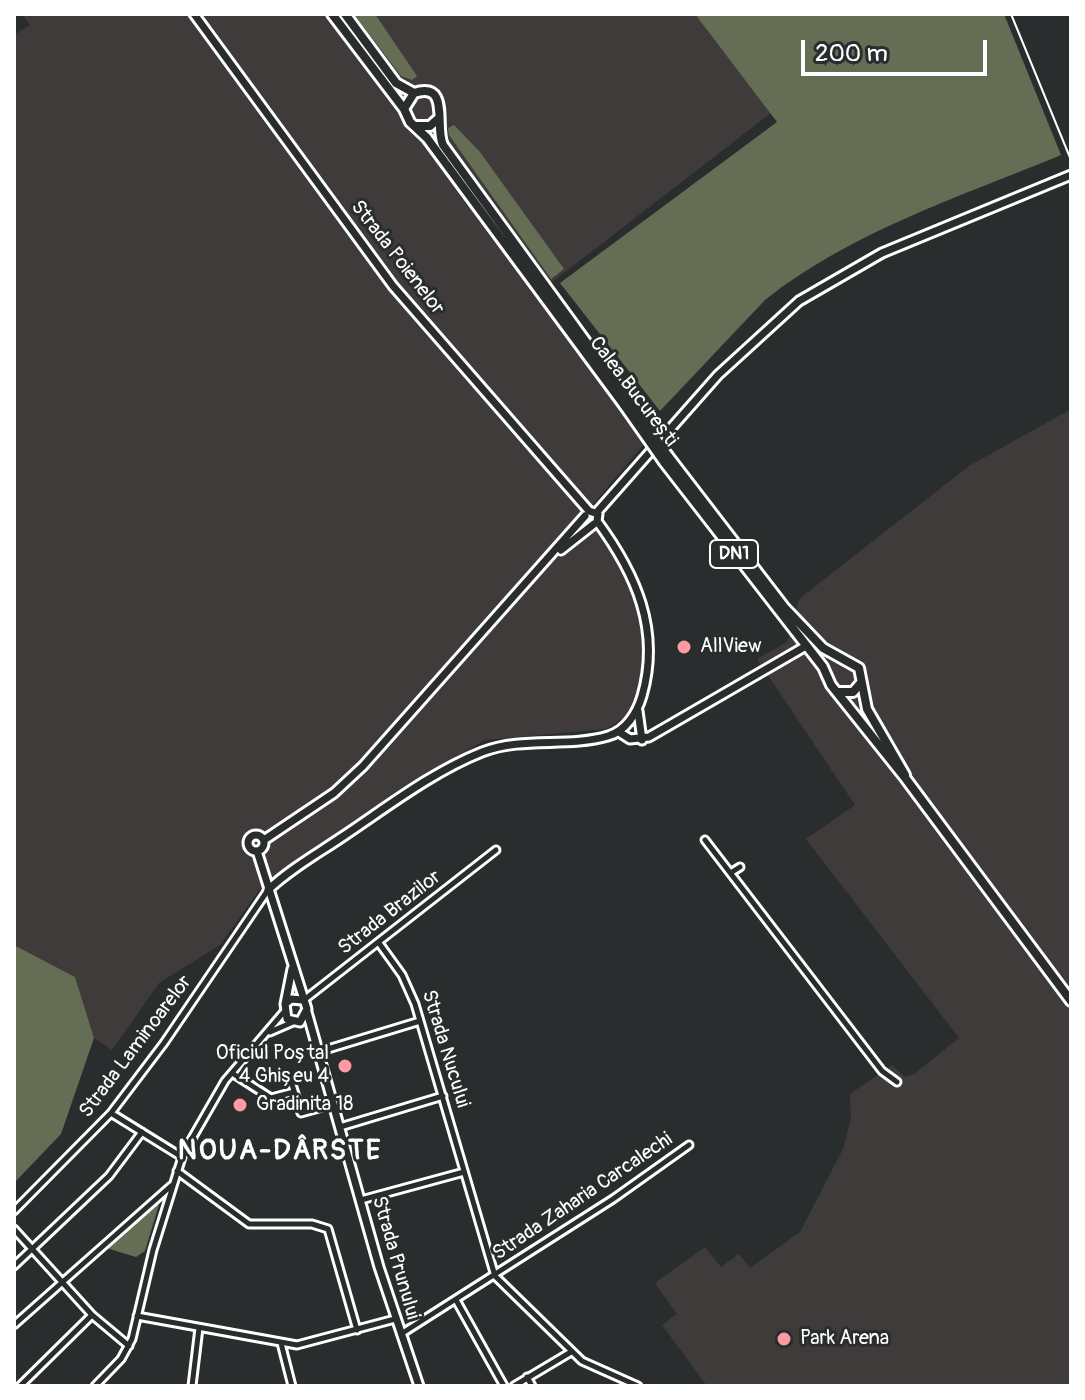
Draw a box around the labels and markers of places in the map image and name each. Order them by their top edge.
place label: AllView [700,635,761,659]
marker: AllView [675,638,693,656]
place label: Oficiul Poștal 4 Ghișeu 4 [216,1042,329,1089]
marker: Oficiul Poștal 4 Ghișeu 4 [336,1057,354,1075]
place label: Gradinita 18 [256,1093,353,1117]
marker: Gradinita 18 [231,1096,249,1114]
place label: Park Arena [800,1327,889,1351]
marker: Park Arena [775,1330,793,1348]

